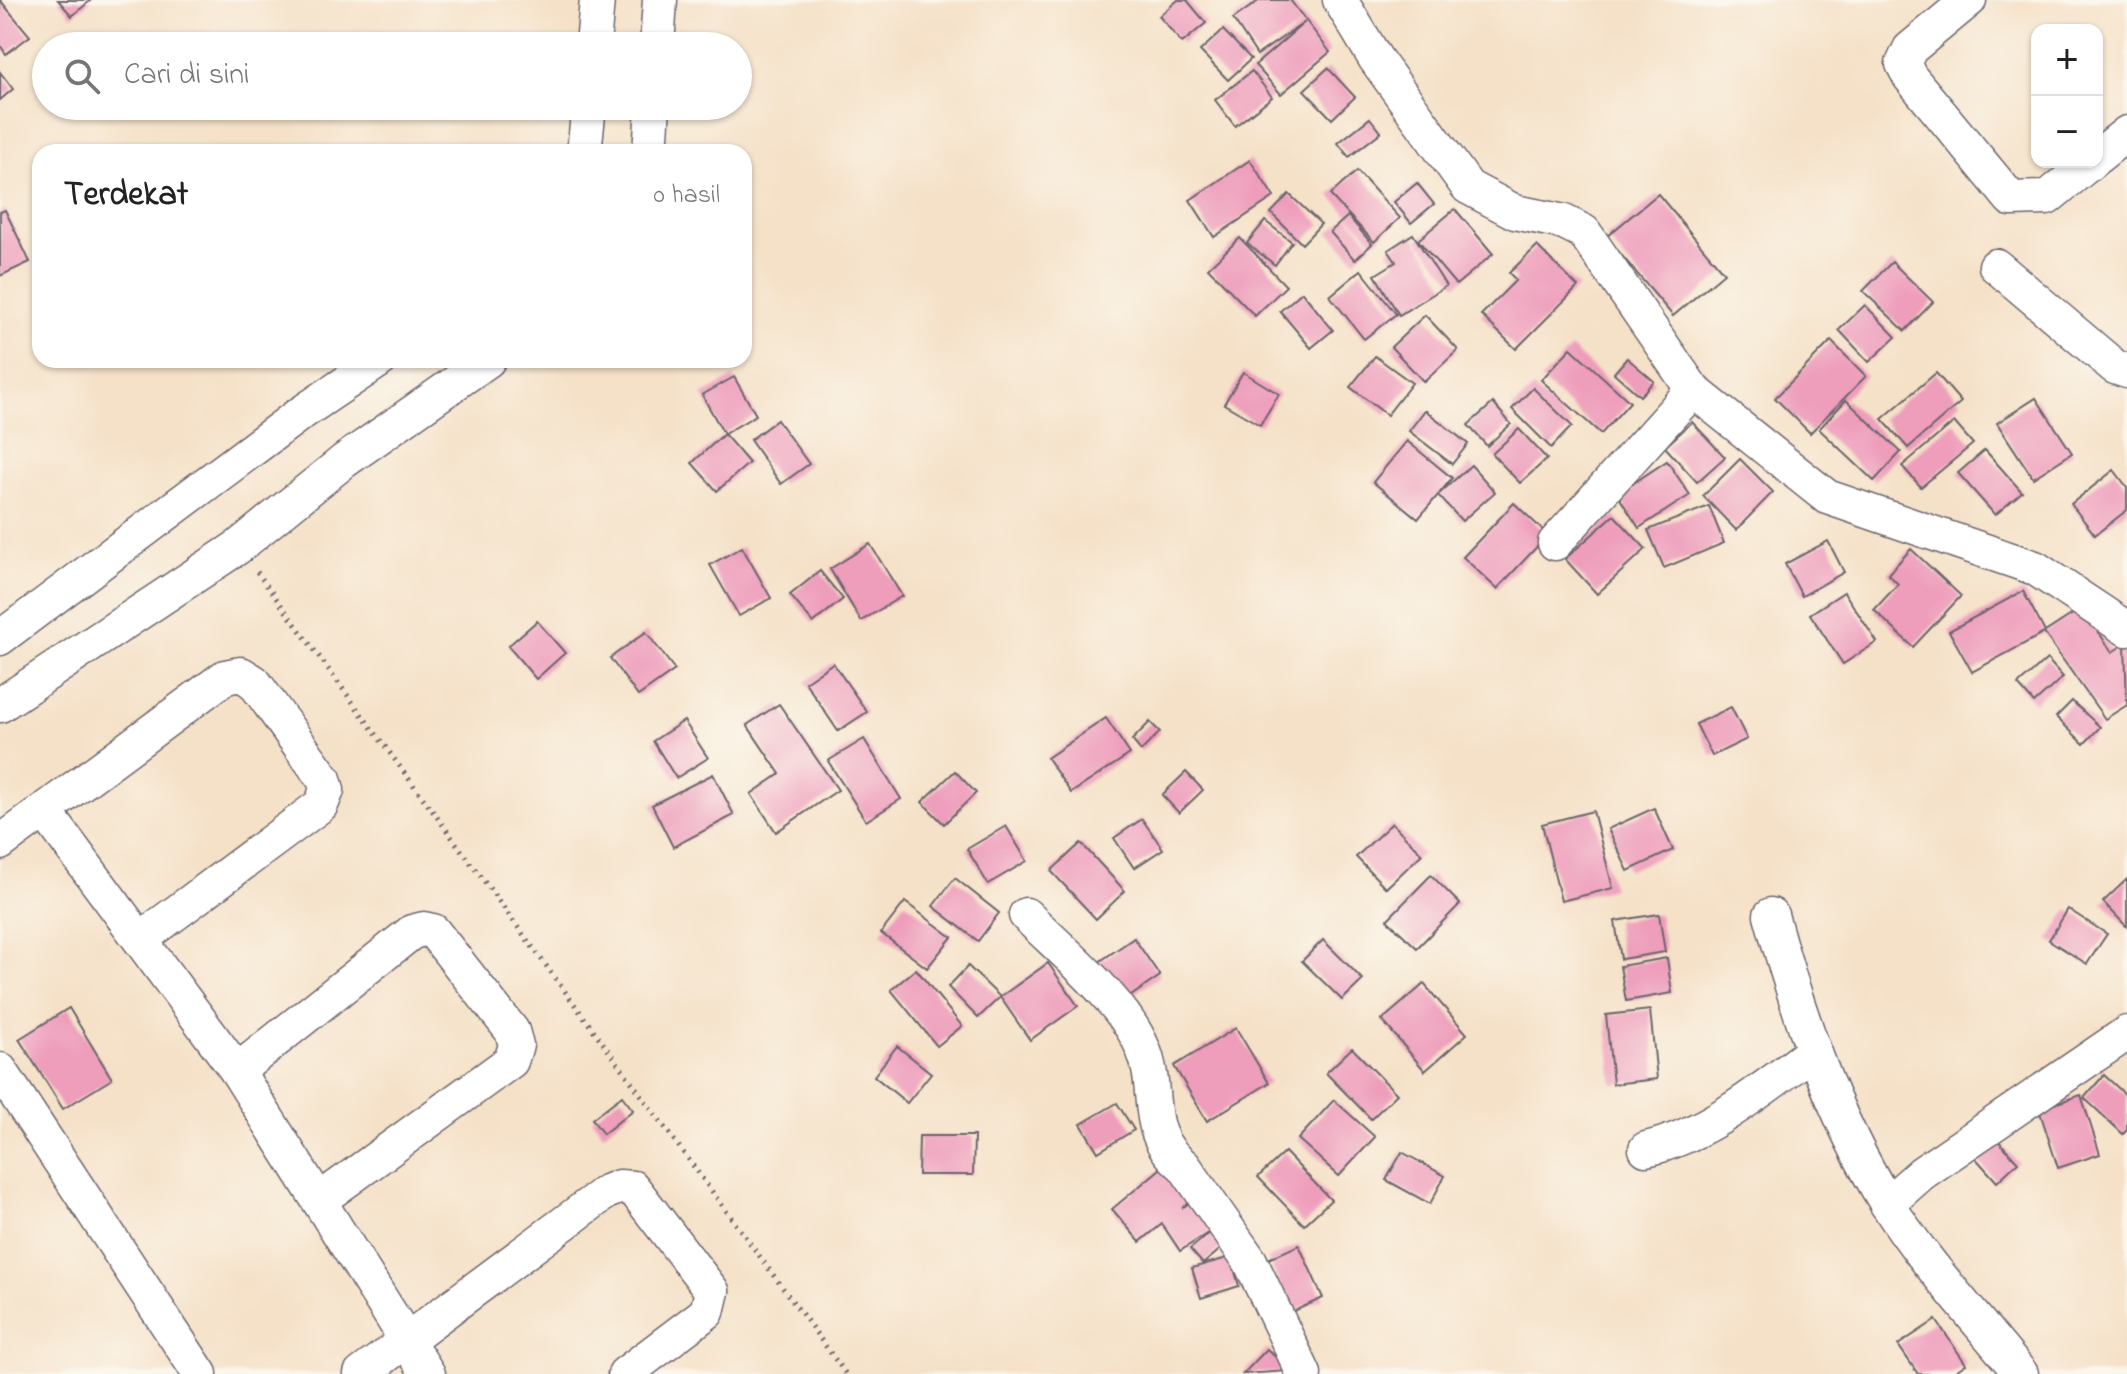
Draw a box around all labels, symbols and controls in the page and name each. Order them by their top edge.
map controls [2031,24,2103,168]
button: + [2031,24,2103,96]
search box [32,32,752,120]
icon: search [60,54,104,98]
text: Cari di sini [124,54,250,98]
button: − [2031,96,2103,168]
text: Terdekat [64,171,188,221]
text: 0 hasil [654,177,720,215]

